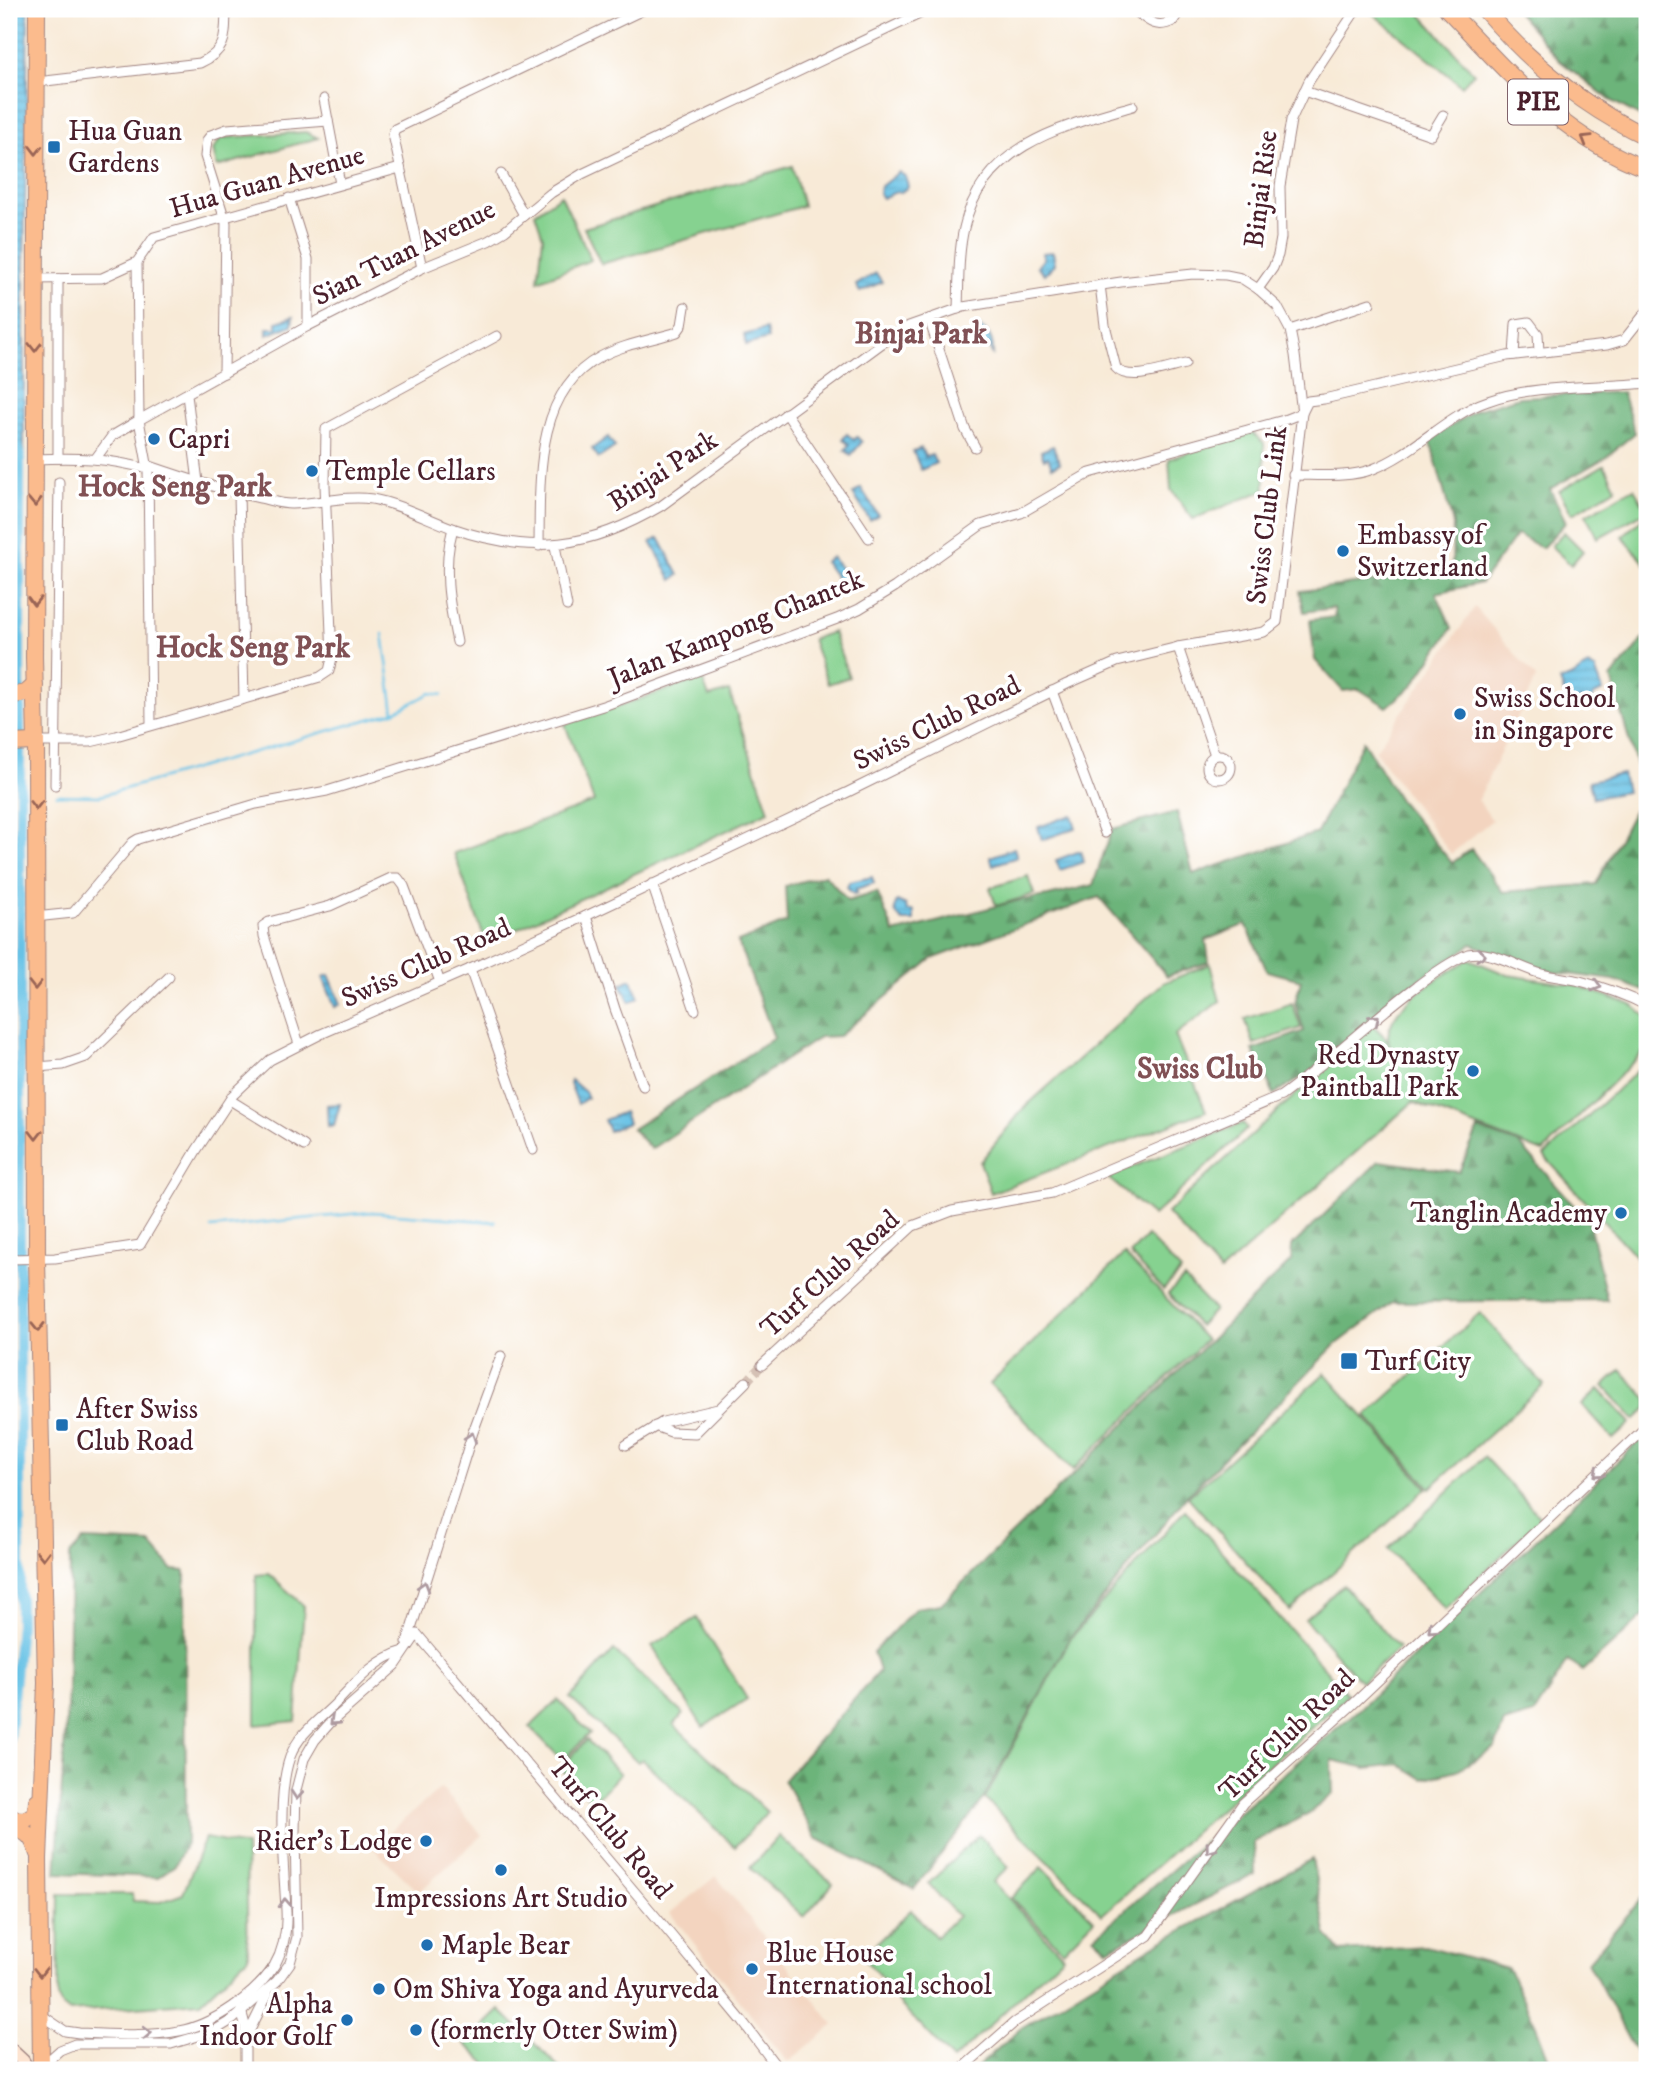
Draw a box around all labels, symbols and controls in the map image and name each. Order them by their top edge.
road number: PIE [1508,80,1568,124]
place label: Hua Guan Gardens [68,114,182,181]
street label: Binjai Rise [1236,128,1286,250]
one-way arrow [1581,135,1594,148]
street label: Hua Guan Avenue [166,137,368,227]
marker: Hua Guan Gardens [46,139,62,155]
one-way arrow [28,145,44,156]
street label: Sian Tuan Avenue [307,192,501,314]
district label: Binjai Park [855,316,988,353]
one-way arrow [27,343,43,353]
place label: Capri [168,422,230,457]
street label: Binjai Park [602,423,724,519]
street label: Swiss Club Link [1239,424,1295,606]
marker: Capri [146,431,162,447]
place label: Temple Cellars [326,454,496,489]
marker: Temple Cellars [304,463,320,479]
district label: Hock Seng Park [78,469,273,506]
one-way arrow [27,498,43,508]
place label: Embassy of Switzerland [1357,518,1488,585]
marker: Embassy of Switzerland [1335,543,1351,559]
street label: Jalan Kampong Chantek [601,562,869,697]
one-way arrow [27,596,42,607]
district label: Hock Seng Park [156,630,351,667]
street label: Swiss Club Road [848,667,1026,779]
place label: Swiss School in Singapore [1474,681,1616,748]
marker: Swiss School in Singapore [1452,706,1468,722]
one-way arrow [28,800,44,811]
street label: Swiss Club Road [336,910,516,1016]
one-way arrow [1475,947,1487,962]
one-way arrow [1590,978,1602,993]
one-way arrow [27,980,43,991]
one-way arrow [1367,1015,1379,1028]
place label: Red Dynasty Paintball Park [1300,1038,1460,1105]
district label: Swiss Club [1137,1051,1263,1088]
marker: Red Dynasty Paintball Park [1465,1063,1481,1079]
one-way arrow [28,1130,44,1141]
place label: Tanglin Academy [1410,1196,1608,1231]
street label: Turf Club Road [753,1202,907,1346]
marker: Tanglin Academy [1613,1205,1629,1221]
one-way arrow [31,1322,46,1333]
place label: Turf City [1365,1344,1472,1379]
marker: Turf City [1339,1351,1359,1371]
place label: After Swiss Club Road [76,1392,198,1459]
marker: After Swiss Club Road [54,1417,70,1433]
one-way arrow [463,1431,477,1443]
one-way arrow [1593,1465,1606,1478]
one-way arrow [35,1550,51,1560]
one-way arrow [416,1580,431,1592]
one-way arrow [1427,1621,1440,1634]
street label: Turf Club Road [1212,1661,1362,1809]
one-way arrow [329,1712,342,1725]
street label: Turf Club Road [540,1750,680,1907]
one-way arrow [290,1790,305,1801]
place label: Rider's Lodge [255,1824,412,1859]
marker: Rider's Lodge [418,1833,434,1849]
one-way arrow [1206,1841,1218,1854]
marker: Impressions Art Studio [493,1862,509,1878]
place label: Impressions Art Studio [374,1881,628,1916]
one-way arrow [278,1897,293,1908]
place label: Maple Bear [441,1928,571,1963]
place label: Blue House International school [766,1936,992,2003]
marker: Maple Bear [419,1937,435,1953]
marker: Blue House International school [744,1961,760,1977]
one-way arrow [32,1967,48,1978]
place label: Om Shiva Yoga and Ayurveda [393,1972,719,2007]
marker: Om Shiva Yoga and Ayurveda [371,1981,387,1997]
place label: Alpha Indoor Golf [199,1987,337,2054]
marker: Alpha Indoor Golf [339,2012,355,2028]
place label: (formerly Otter Swim) [430,2013,678,2048]
marker: (formerly Otter Swim) [408,2022,424,2038]
one-way arrow [142,2025,153,2041]

